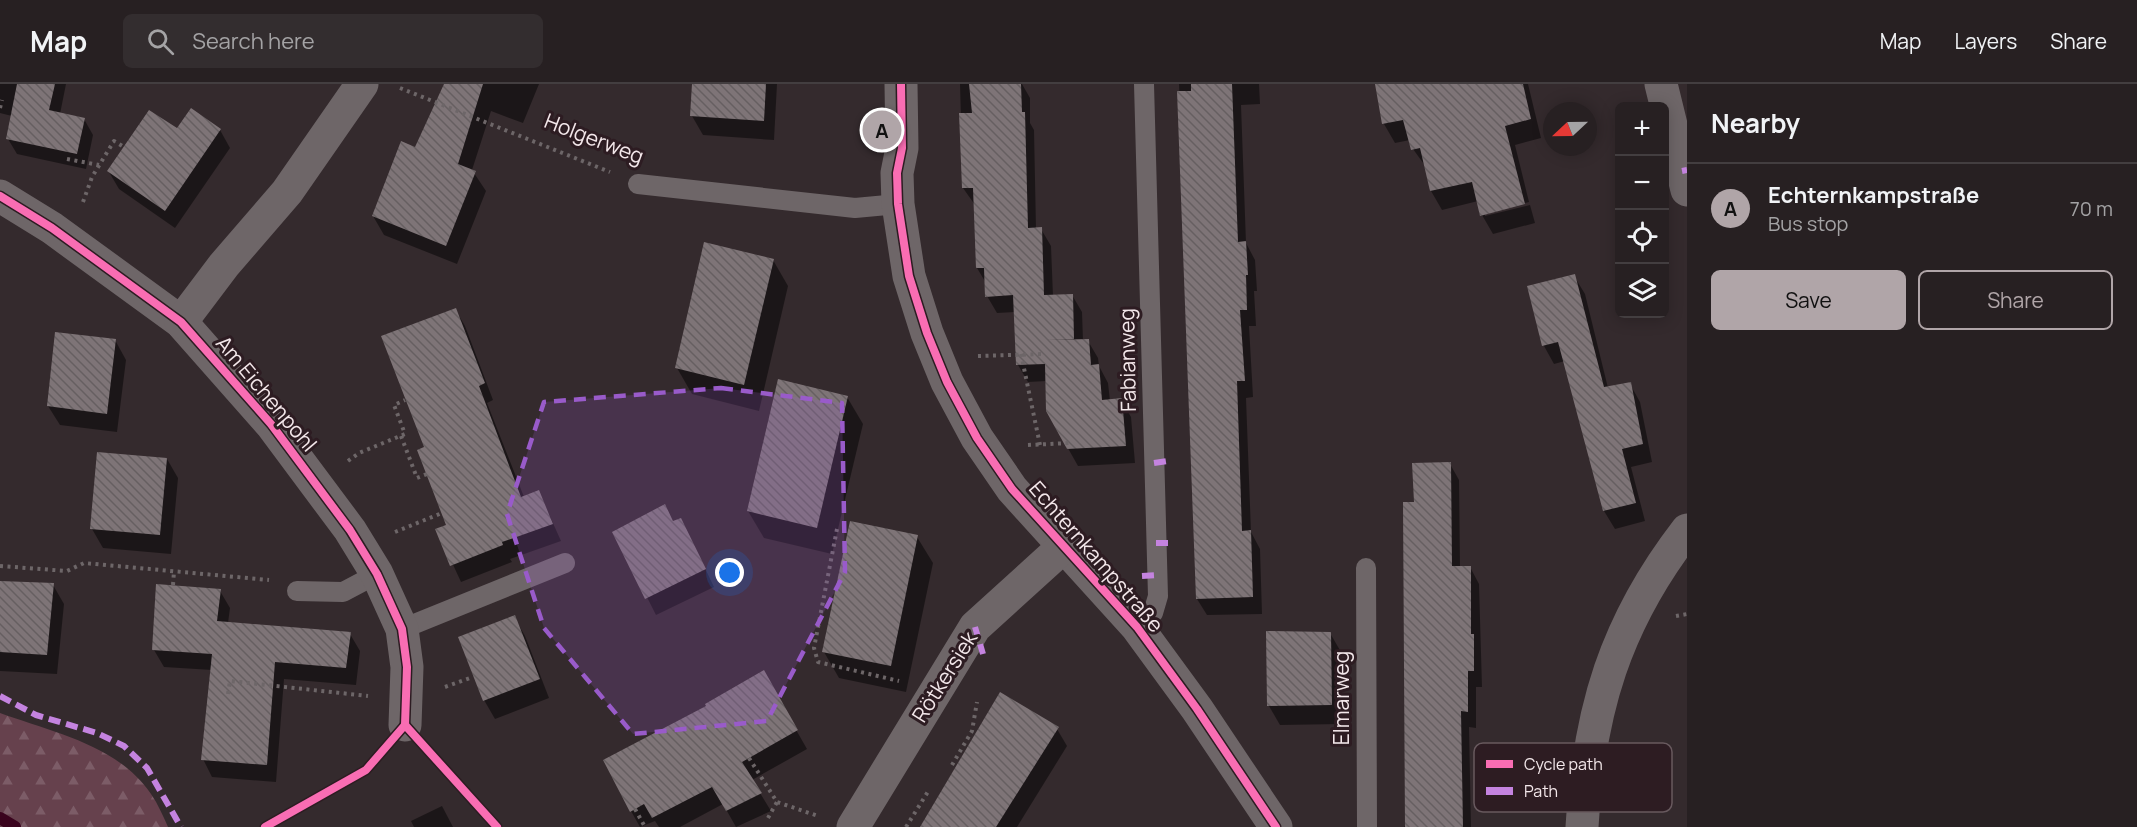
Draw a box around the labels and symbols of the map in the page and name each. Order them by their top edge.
north arrow [1543,102,1597,156]
street label: Holgerweg [541,106,648,170]
pin: A [862,108,902,152]
street label: Fabianweg [1112,308,1142,412]
street label: Am Eichenpohl [210,330,323,457]
street label: Echternkampstraße [1023,475,1170,638]
your location [715,558,744,587]
street label: Rötkersiek [905,625,983,727]
street label: Elmarweg [1327,651,1355,745]
legend [1474,743,1672,812]
text: Cycle path [1524,753,1603,775]
text: Path [1524,780,1558,802]

